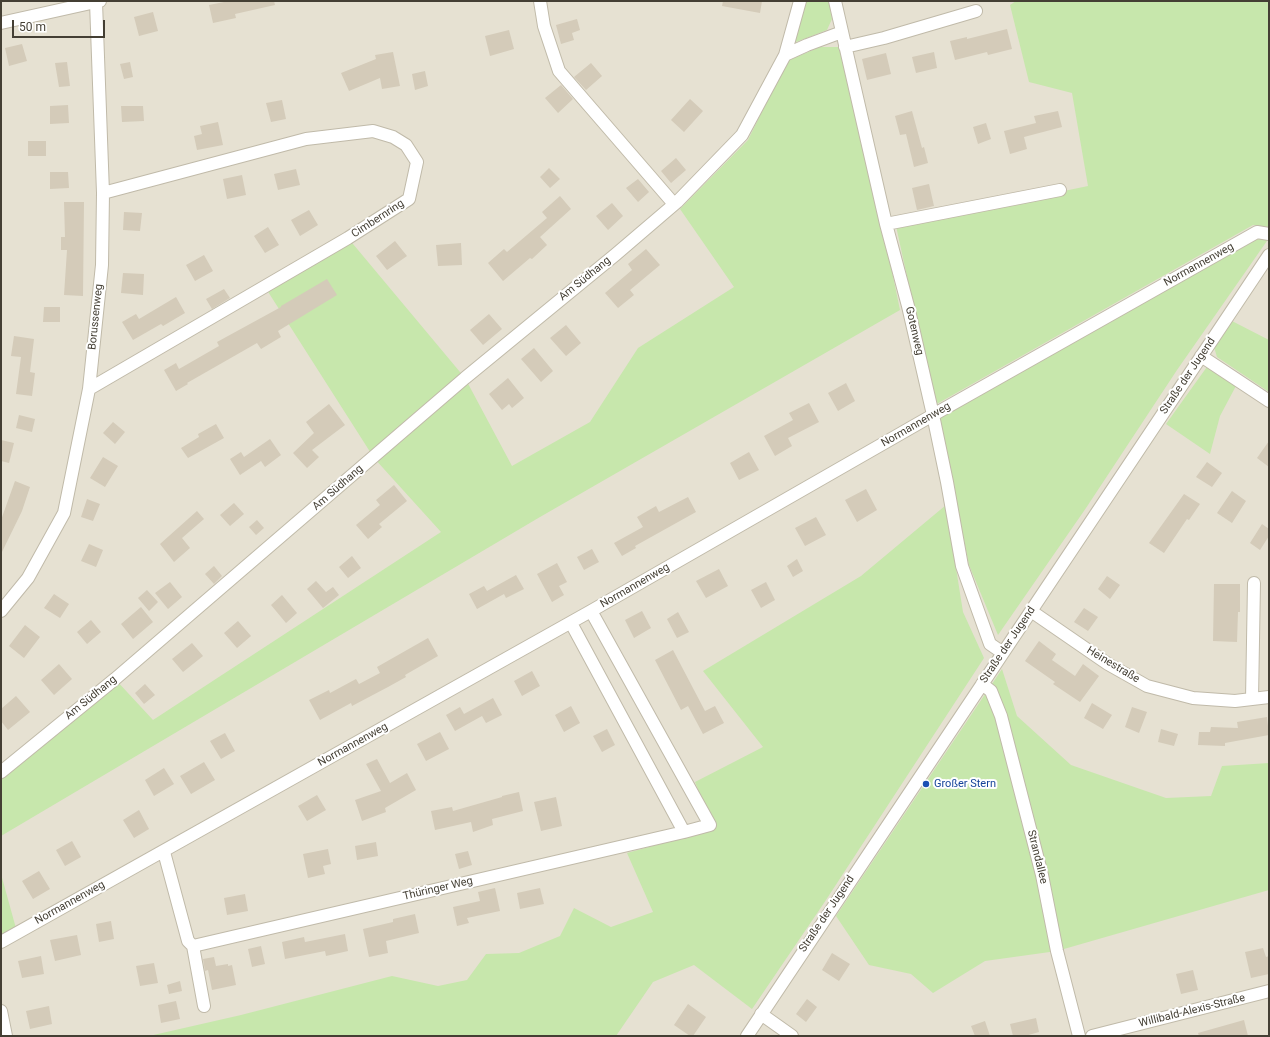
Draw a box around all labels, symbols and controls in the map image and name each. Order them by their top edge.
scale bar [14,12,107,38]
text: 50 m [19,20,46,34]
street label: Cimbernring [349,197,407,241]
street label: Normannenweg [1162,240,1236,290]
street label: Am Südhang [557,254,613,304]
street label: Borussenweg [86,283,106,351]
street label: Gotenweg [902,305,926,357]
street label: Straße der Jugend [1157,335,1219,417]
street label: Normannenweg [879,400,953,450]
street label: Am Südhang [310,462,366,514]
street label: Normannenweg [598,561,672,611]
street label: Straße der Jugend [977,604,1039,686]
street label: Heinestraße [1084,644,1142,686]
street label: Am Südhang [63,673,119,723]
street label: Normannenweg [316,720,390,770]
place label: Großer Stern [934,777,996,791]
marker: Großer Stern [921,779,931,789]
street label: Strandallee [1024,829,1050,885]
street label: Straße der Jugend [796,873,858,955]
street label: Thüringer Weg [402,875,474,903]
street label: Normannenweg [33,878,107,928]
street label: Willibald-Alexis-Straße [1137,991,1247,1031]

